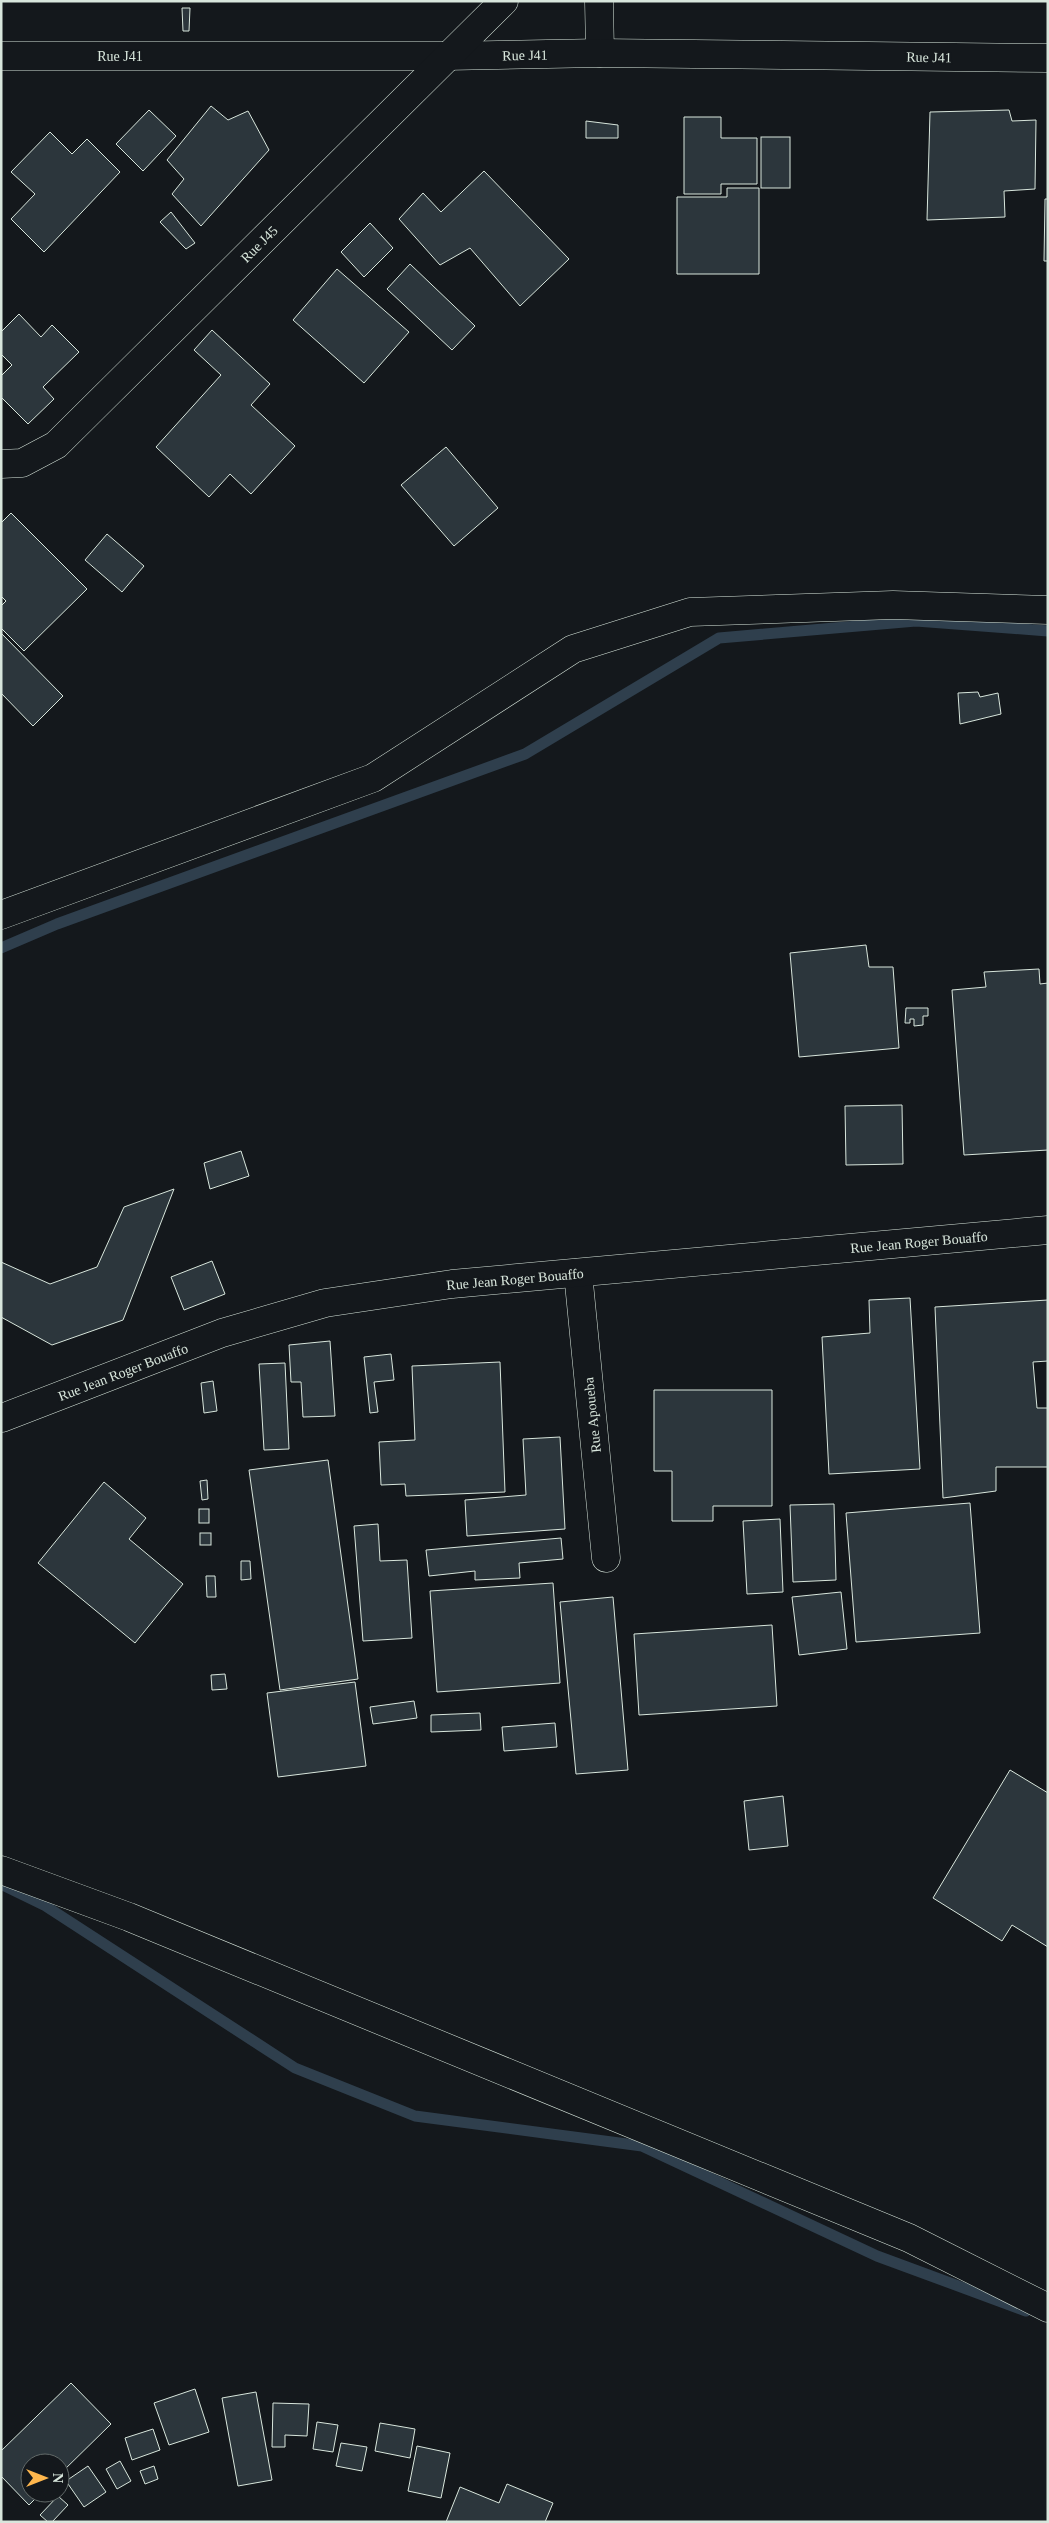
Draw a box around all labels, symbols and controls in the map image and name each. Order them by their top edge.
street label: Rue J41 [502,48,548,63]
street label: Rue J41 [97,49,143,64]
street label: Rue J41 [906,50,952,65]
street label: Rue J45 [238,223,281,266]
street label: Rue Jean Roger Bouaffo [850,1229,988,1256]
street label: Rue Jean Roger Bouaffo [446,1266,584,1293]
street label: Rue Jean Roger Bouaffo [56,1341,190,1404]
street label: Rue Apoueba [581,1376,604,1453]
north arrow [20,2453,70,2503]
text: N [50,2473,65,2483]

